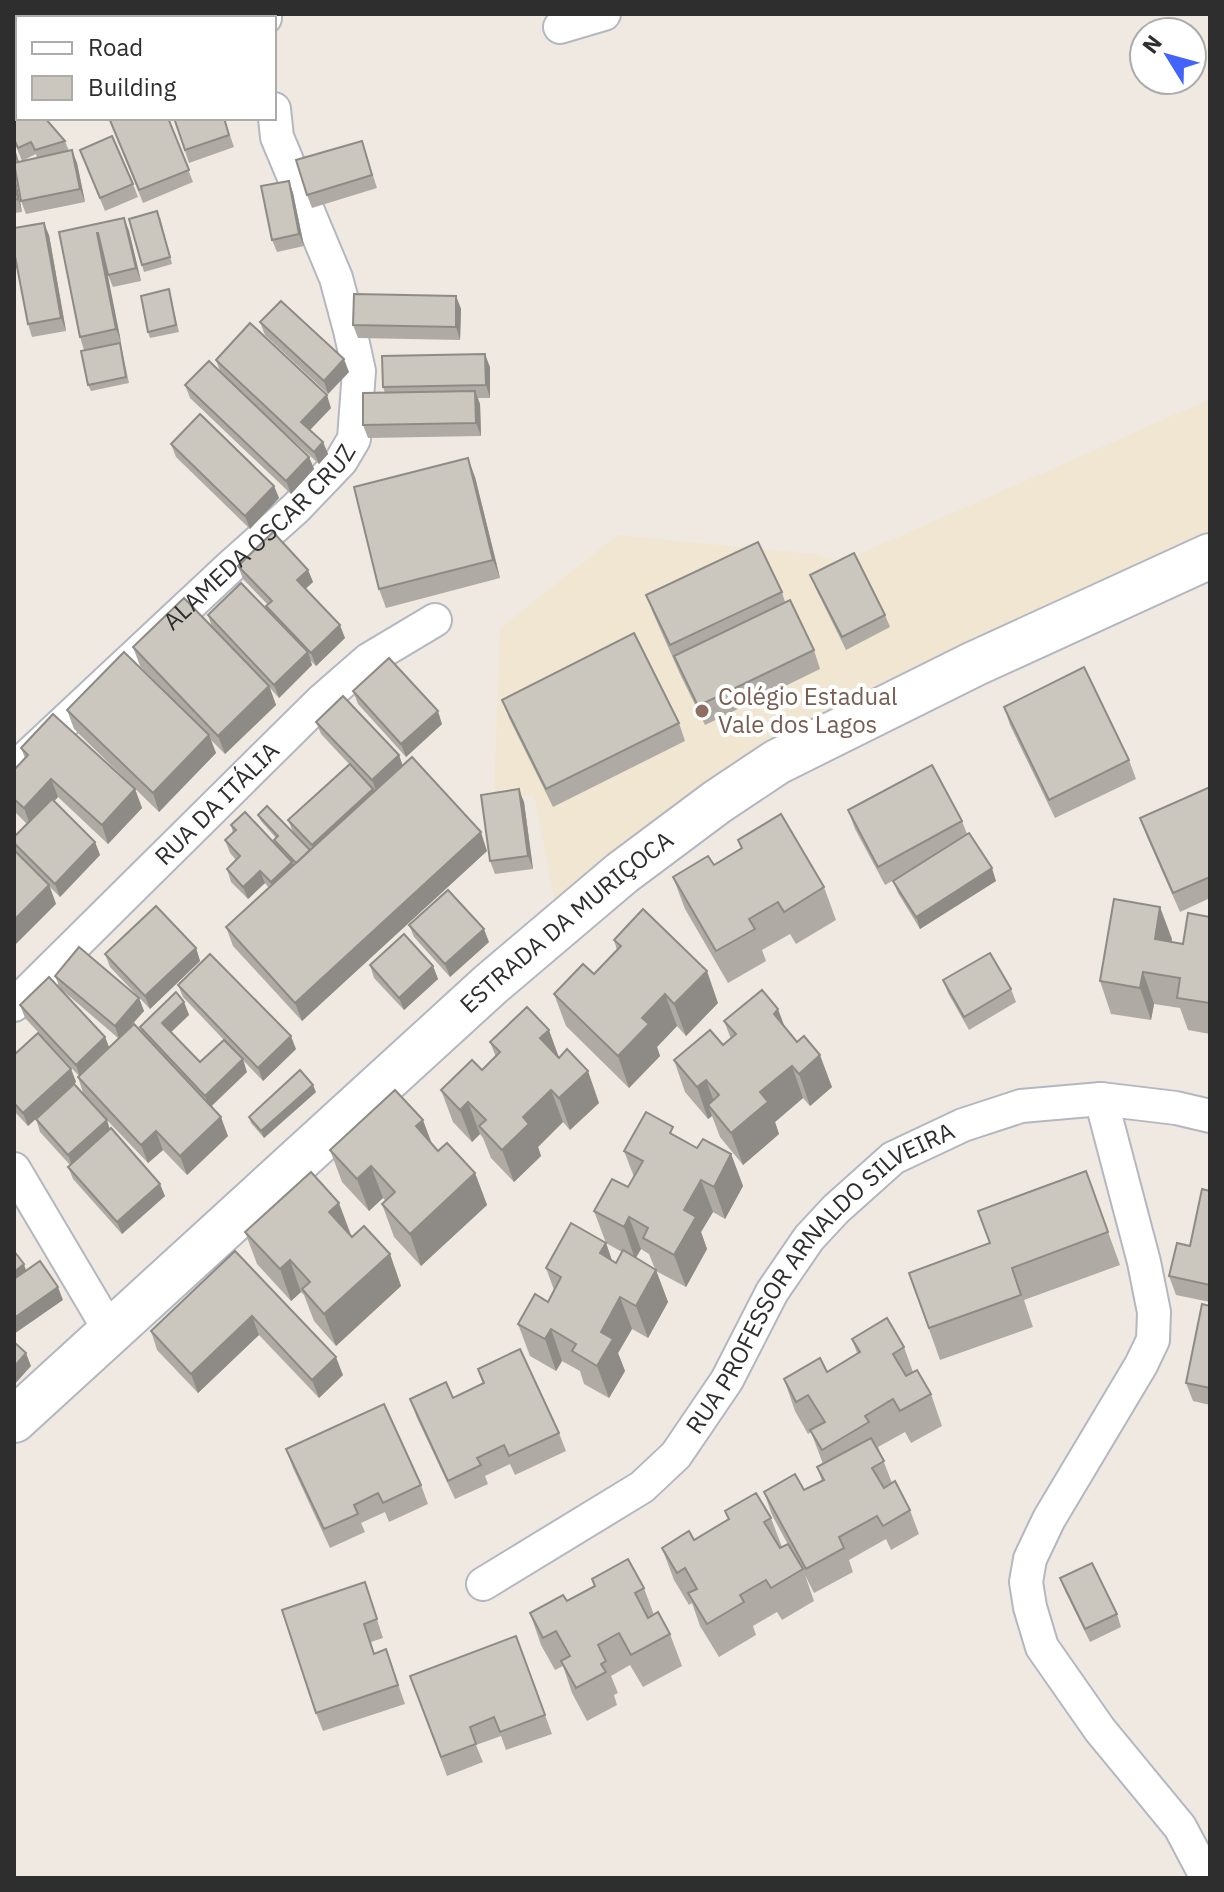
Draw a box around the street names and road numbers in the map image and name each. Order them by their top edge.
street label: ALAMEDA OSCAR CRUZ [156,438,362,637]
street label: RUA DA ITÁLIA [147,734,286,872]
street label: ESTRADA DA MURIÇOCA [453,823,679,1020]
street label: RUA PROFESSOR ARNALDO SILVEIRA [678,1114,959,1440]

